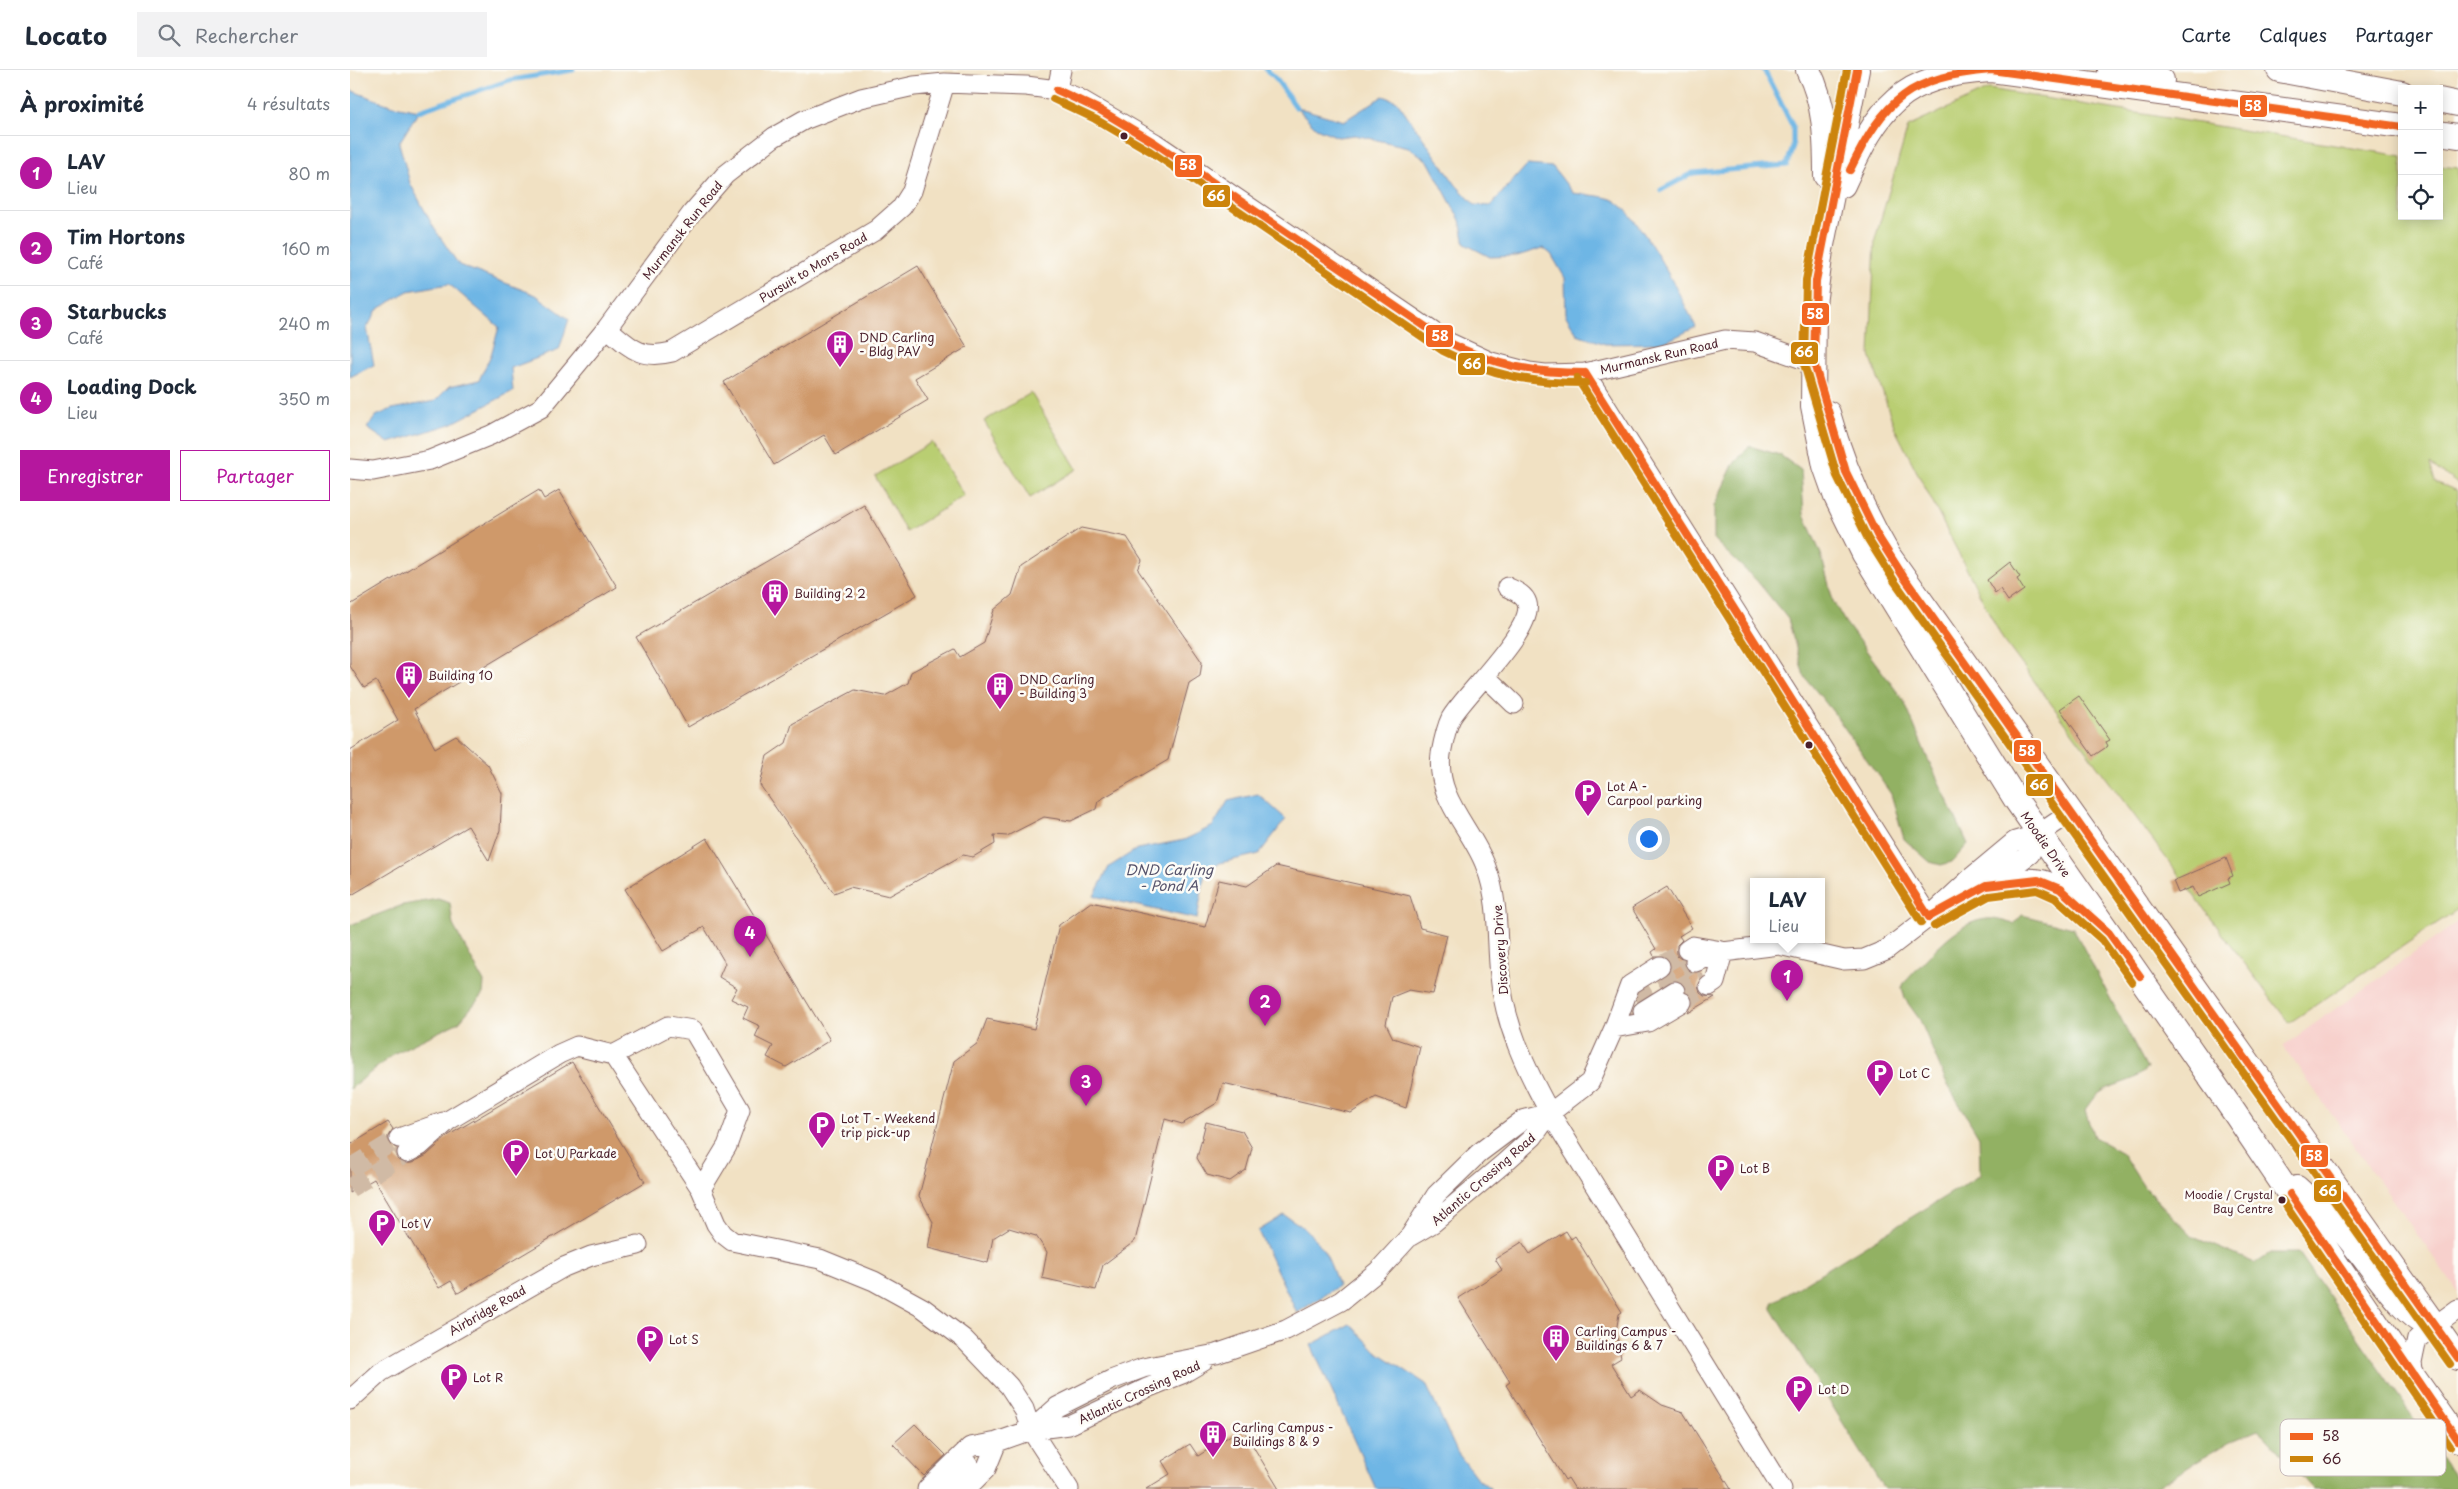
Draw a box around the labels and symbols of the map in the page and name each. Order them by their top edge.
line badge: 58 [2239,94,2268,118]
text: 58 [2244,95,2262,116]
unlabelled marker [1119,131,1129,141]
line badge: 58 [1174,154,1203,178]
text: 58 [1179,154,1197,175]
street label: Murmansk Run Road [638,177,726,283]
line badge: 66 [1202,184,1231,208]
text: 66 [1207,185,1225,206]
street label: Pursuit to Mons Road [756,228,871,306]
line badge: 58 [1801,302,1830,326]
text: 58 [1806,303,1824,324]
line badge: 58 [1425,324,1454,348]
text: 58 [1431,325,1449,346]
place label: DND Carling - Bldg PAV [859,328,935,360]
building icon: DND Carling - Bldg PAV [825,329,855,368]
street label: Murmansk Run Road [1598,334,1720,378]
line badge: 66 [1790,341,1819,365]
text: 66 [1795,341,1813,362]
line badge: 66 [1457,352,1486,376]
text: 66 [1463,353,1481,374]
building icon: Building 2 2 [760,578,790,617]
place label: Building 2 2 [794,584,866,602]
building icon: Building 10 [394,660,424,699]
place label: Building 10 [428,666,493,684]
place label: DND Carling - Building 3 [1019,670,1095,702]
building icon: DND Carling - Building 3 [985,671,1015,710]
line badge: 58 [2013,739,2042,763]
unlabelled marker [1804,740,1814,750]
text: 58 [2018,740,2036,761]
line badge: 66 [2025,773,2054,797]
text: 66 [2030,774,2048,795]
place label: Lot A - Carpool parking [1607,777,1702,809]
parking icon: Lot A - Carpool parking [1573,778,1603,817]
street label: Moodie Drive [2017,808,2075,880]
your location [1636,826,1662,852]
water label: DND Carling - Pond A [1125,859,1214,896]
street label: Discovery Drive [1488,904,1512,996]
pin: 4 [734,916,766,957]
pin: 1 [1771,960,1803,1001]
pin: 2 [1249,985,1281,1026]
parking icon: Lot C [1865,1058,1895,1097]
place label: Lot C [1899,1064,1930,1082]
pin: 3 [1070,1065,1102,1106]
place label: Lot T - Weekend trip pick-up [841,1109,935,1141]
parking icon: Lot T - Weekend trip pick-up [807,1110,837,1149]
street label: Atlantic Crossing Road [1427,1129,1539,1229]
parking icon: Lot U Parkade [501,1138,531,1177]
place label: Lot U Parkade [535,1144,617,1162]
line badge: 58 [2300,1144,2329,1168]
text: 58 [2305,1145,2323,1166]
parking icon: Lot B [1706,1153,1736,1192]
place label: Lot B [1740,1159,1770,1177]
line badge: 66 [2313,1179,2342,1203]
text: 66 [2319,1180,2337,1201]
place label: Moodie / Crystal Bay Centre [2184,1186,2273,1217]
marker: Moodie / Crystal Bay Centre [2277,1195,2287,1205]
parking icon: Lot V [367,1208,397,1247]
place label: Lot V [401,1214,432,1232]
street label: Airbridge Road [445,1281,529,1339]
place label: Carling Campus - Buildings 6 & 7 [1575,1322,1676,1354]
building icon: Carling Campus - Buildings 6 & 7 [1541,1323,1571,1362]
parking icon: Lot S [635,1324,665,1363]
place label: Lot S [669,1330,699,1348]
street label: Atlantic Crossing Road [1075,1356,1203,1428]
parking icon: Lot R [439,1362,469,1401]
place label: Lot R [473,1368,503,1386]
parking icon: Lot D [1784,1374,1814,1413]
place label: Lot D [1818,1380,1849,1398]
place label: Carling Campus - Buildings 8 & 9 [1232,1418,1333,1450]
building icon: Carling Campus - Buildings 8 & 9 [1198,1419,1228,1458]
legend [2280,1419,2446,1476]
text: 58 [2322,1425,2340,1446]
text: 66 [2322,1448,2341,1469]

